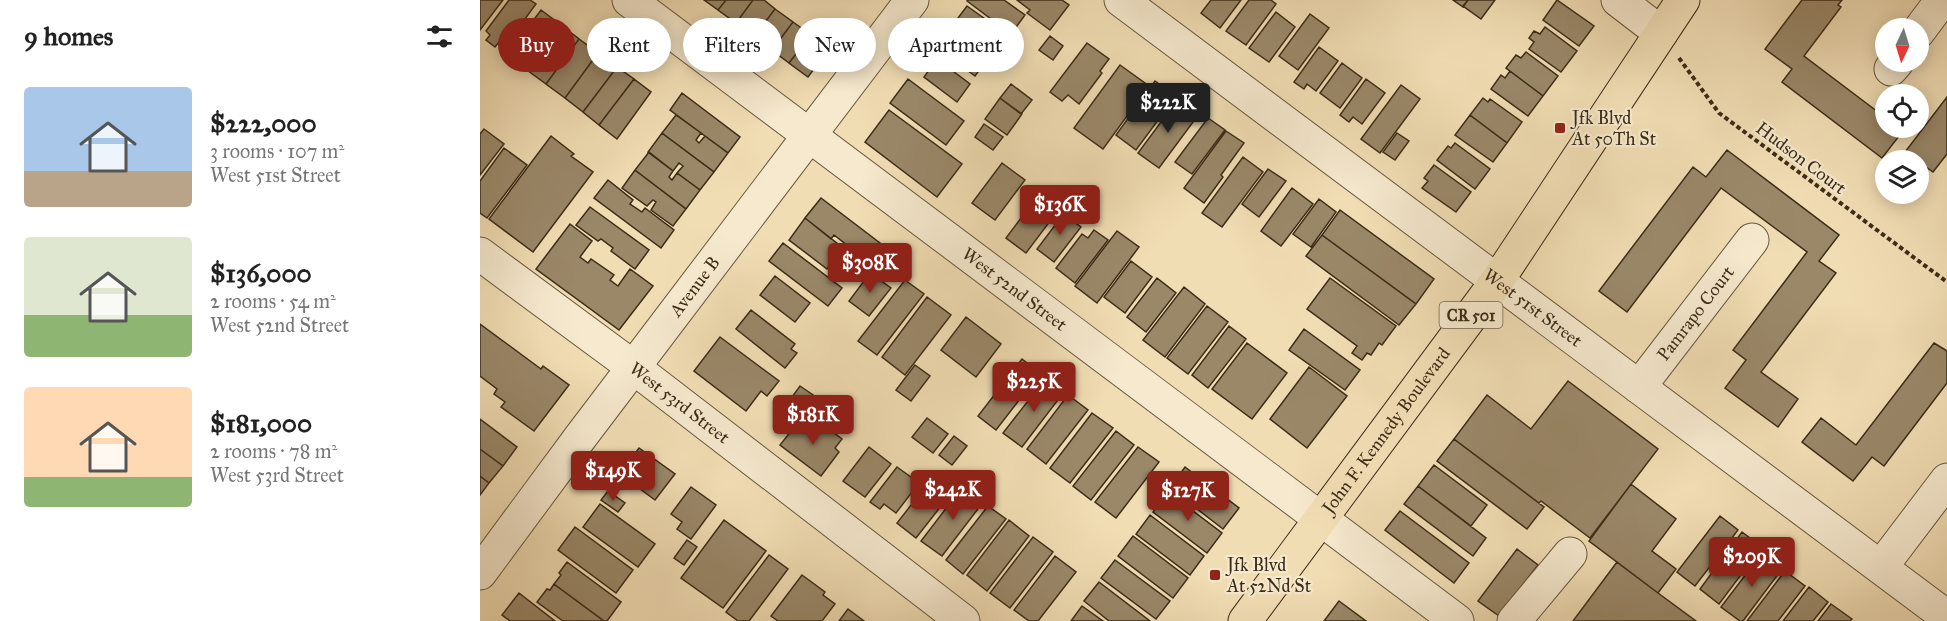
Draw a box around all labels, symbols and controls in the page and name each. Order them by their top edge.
chip: Buy [498,18,575,72]
chip: Rent [587,18,671,72]
chip: Filters [683,18,782,72]
chip: New [794,18,876,72]
chip: Apartment [888,18,1024,72]
north arrow [1875,18,1929,72]
map controls [1875,18,1929,204]
text: 9 homes [24,20,113,52]
icon: filters [423,20,456,53]
pin: $222K [1126,83,1210,134]
button: locate [1875,84,1929,138]
text: $222K [1140,90,1196,114]
text: $222,000 [210,107,317,139]
place label: Jfk Blvd At 50Th St [1570,107,1657,150]
icon: home [72,111,144,183]
street label: Hudson Court [1751,117,1851,200]
marker: Jfk Blvd At 50Th St [1553,121,1567,135]
text: 3 rooms · 107 m² [210,139,344,163]
button: layers [1875,150,1929,204]
text: West 51st Street [210,163,341,187]
pin: $136K [1018,185,1102,236]
text: $136K [1034,192,1086,216]
pin: $308K [828,243,912,294]
street label: West 52nd Street [958,243,1072,336]
text: $308K [842,250,898,274]
street label: Avenue B [664,252,725,322]
text: $136,000 [210,257,312,289]
icon: home [72,261,144,333]
street label: Pamrapo Court [1652,261,1739,365]
street label: West 51st Street [1479,264,1587,352]
text: 2 rooms · 54 m² [210,289,336,313]
road number: CR 501 [1440,302,1502,328]
text: West 52nd Street [210,313,349,337]
street label: John F. Kennedy Boulevard [1316,343,1455,520]
street label: West 53rd Street [625,357,735,449]
pin: $225K [992,362,1076,413]
text: $225K [1007,369,1062,393]
pin: $181K [771,395,855,446]
text: $181K [787,402,839,426]
text: $181,000 [210,407,312,439]
icon: home [72,411,144,483]
text: 2 rooms · 78 m² [210,439,337,463]
pin: $149K [571,451,655,502]
text: $149K [585,458,641,482]
text: West 53rd Street [210,463,344,487]
pin: $242K [911,470,995,521]
pin: $127K [1146,471,1230,522]
text: $242K [924,477,982,501]
text: $127K [1161,478,1215,502]
pin: $209K [1710,537,1794,588]
text: $209K [1723,544,1781,568]
place label: Jfk Blvd At 52Nd St [1225,554,1312,597]
marker: Jfk Blvd At 52Nd St [1208,568,1222,582]

